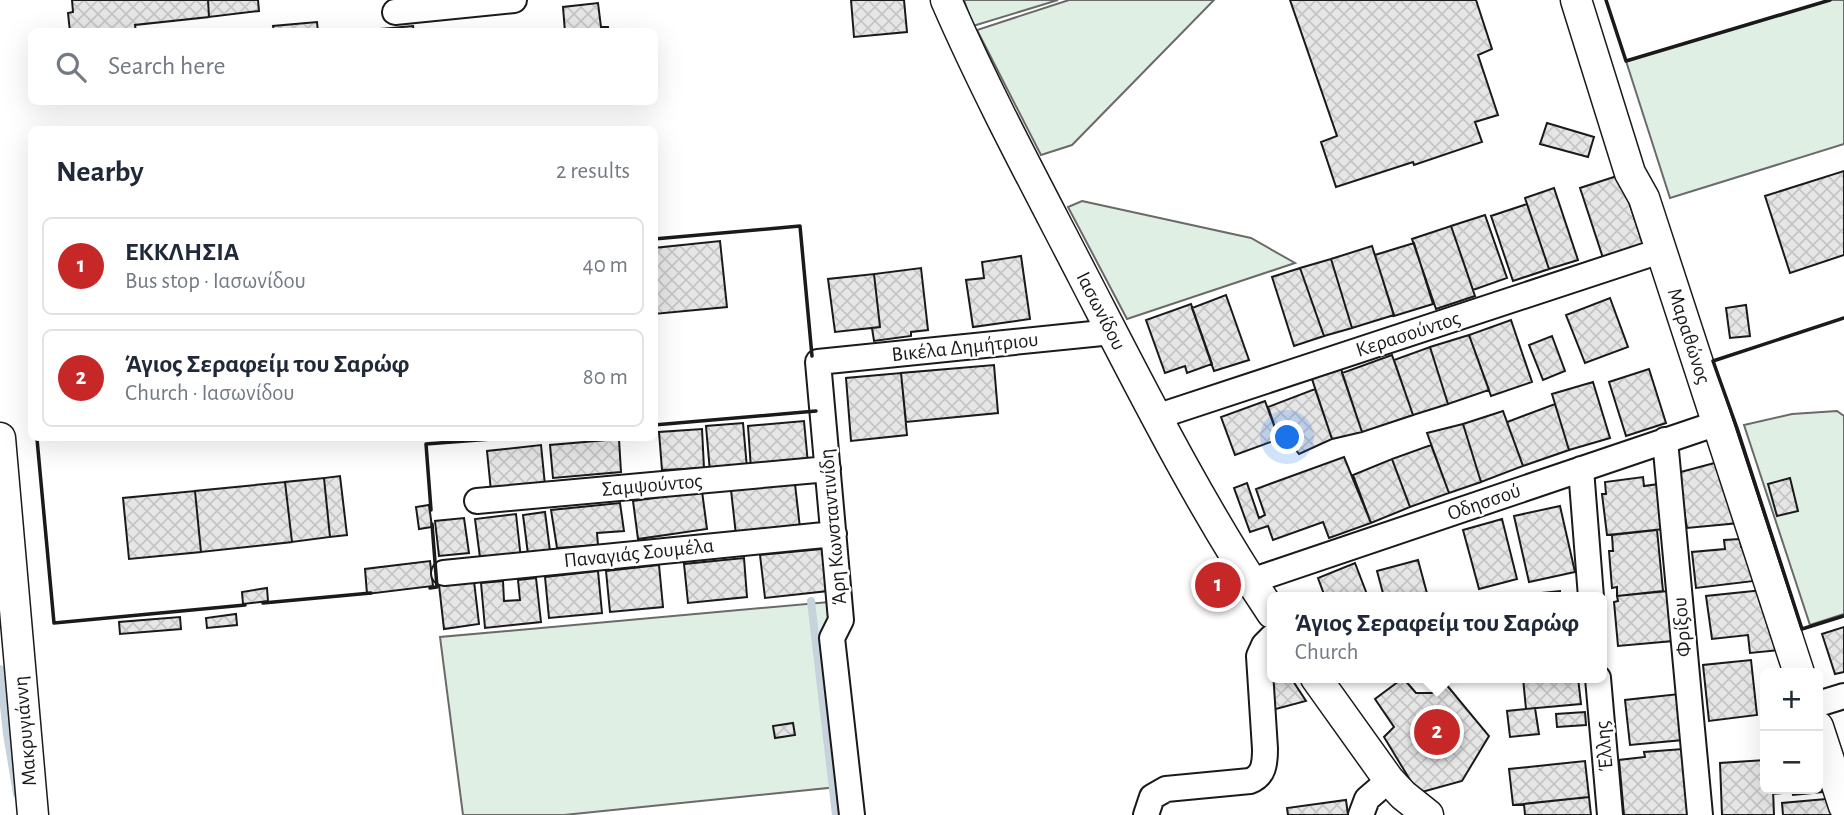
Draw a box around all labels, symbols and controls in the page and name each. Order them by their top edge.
search box [28,28,658,105]
icon: search [52,48,90,86]
text: Search here [108,53,226,79]
text: Nearby [56,157,144,187]
text: 2 results [556,160,630,183]
text: ΕΚΚΛΗΣΙΑ [125,239,239,265]
text: 1 [77,254,85,277]
text: 40 m [583,254,628,277]
street label: Ιασωνίδου [1072,268,1130,354]
text: Bus stop · Ιασωνίδου [125,270,306,293]
street label: Μαραθώνος [1664,285,1714,387]
street label: Κερασούντος [1353,307,1463,361]
street label: Βικέλα Δημήτριου [890,329,1040,365]
text: Άγιος Σεραφείμ του Σαρώφ [125,351,409,377]
text: 2 [76,366,86,389]
text: 80 m [583,366,628,389]
text: Church · Ιασωνίδου [125,382,295,405]
your location [1270,420,1304,454]
street label: Άρη Κωνσταντινίδη [816,448,850,606]
street label: Σαμψούντος [601,470,703,500]
street label: Οδησσού [1445,480,1523,524]
street label: Παναγιάς Σουμέλα [563,535,715,571]
pin: 1 [1195,559,1241,611]
popup [1267,592,1607,683]
street label: Φρίξου [1669,596,1696,658]
text: Άγιος Σεραφείμ του Σαρώφ [1295,610,1579,636]
text: Church [1295,641,1358,664]
map controls [1760,668,1823,794]
button: + [1760,668,1823,731]
street label: Μακρυγιάννη [10,675,40,787]
pin: 2 [1414,706,1460,758]
street label: Έλλης [1591,720,1617,772]
button: − [1760,731,1823,794]

